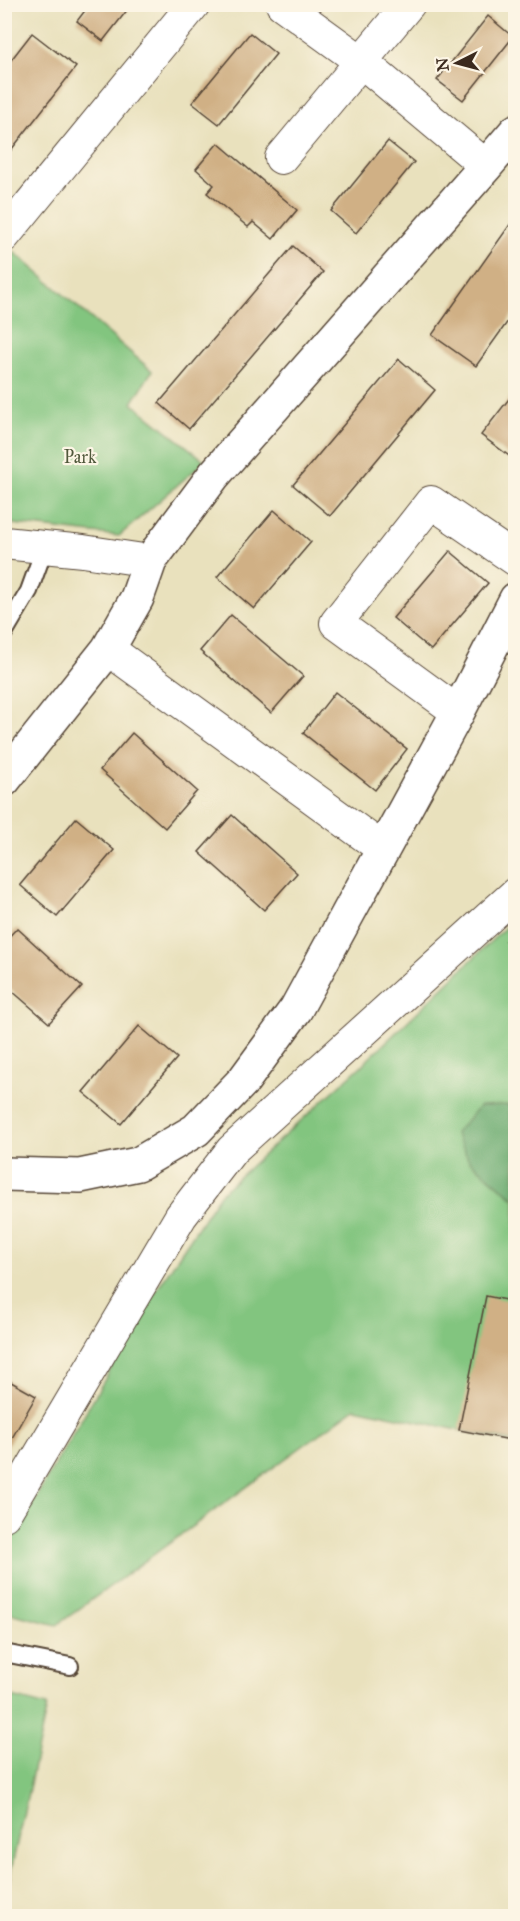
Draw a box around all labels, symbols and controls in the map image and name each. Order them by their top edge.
north arrow [427,33,487,93]
text: N [432,56,453,72]
park label: Park [64,446,97,468]

